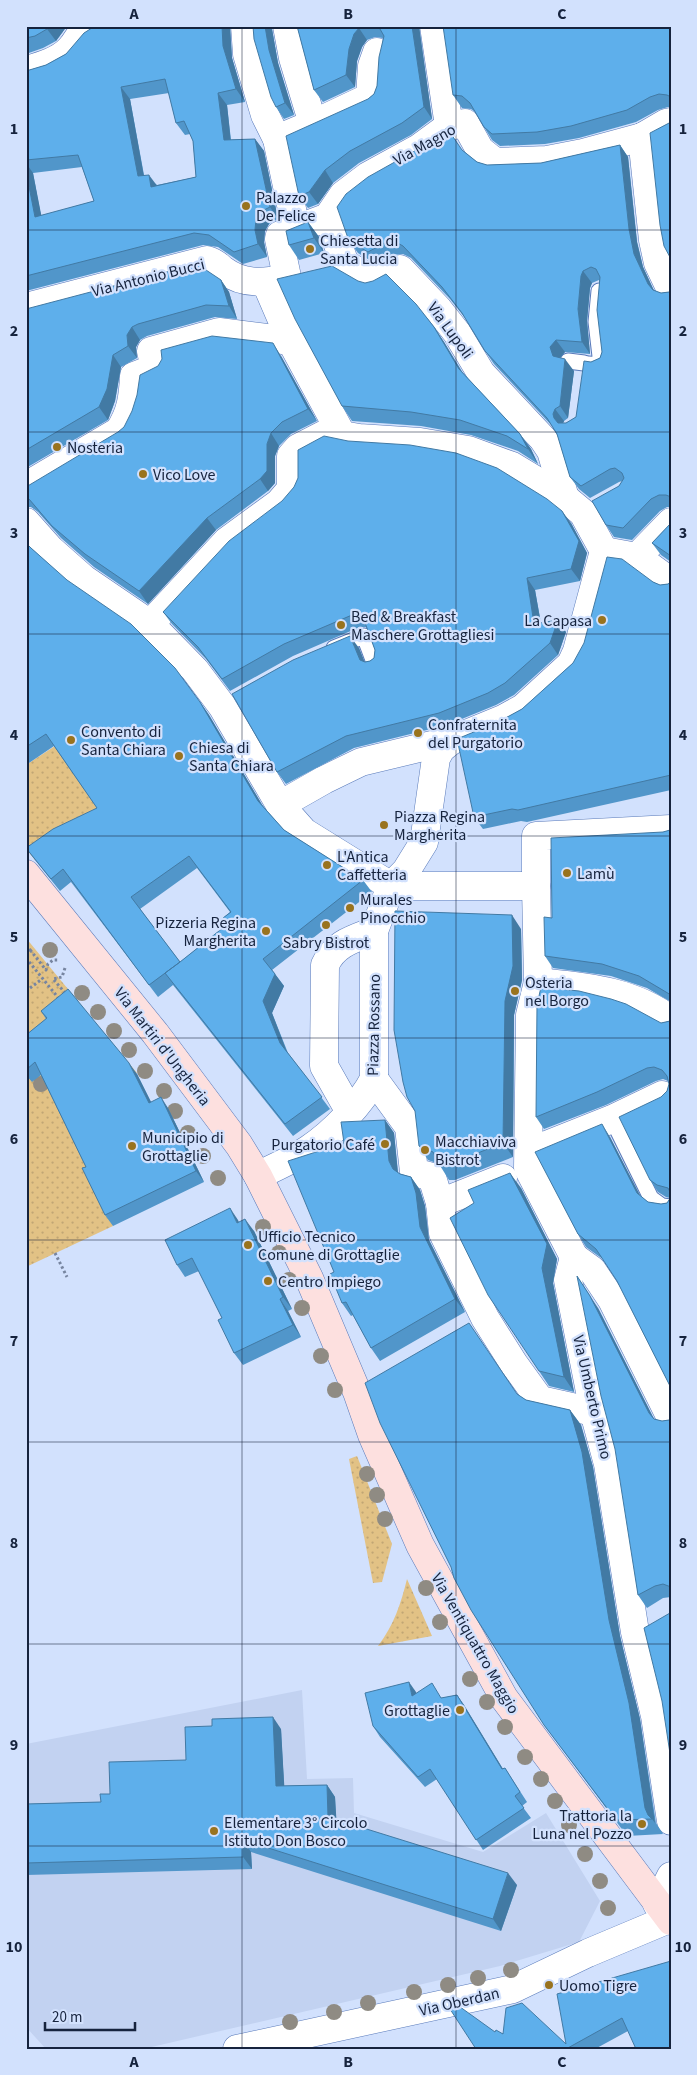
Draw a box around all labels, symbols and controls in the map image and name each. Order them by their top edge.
text: A [128,3,139,25]
text: B [343,3,353,25]
text: C [557,3,567,25]
text: 1 [10,118,18,140]
text: 1 [679,118,687,140]
street label: Via Magno [389,119,460,171]
place label: Palazzo De Felice [256,187,316,227]
marker: Palazzo De Felice [240,200,252,212]
place label: Chiesetta di Santa Lucia [320,230,398,270]
marker: Chiesetta di Santa Lucia [304,243,316,255]
street label: Via Antonio Bucci [89,253,207,303]
street label: Via Lupoli [422,298,478,363]
text: 2 [10,320,18,342]
text: 2 [679,320,687,342]
place label: Nosteria [67,437,123,459]
marker: Nosteria [51,441,63,453]
place label: Vico Love [153,464,216,486]
marker: Vico Love [137,468,149,480]
text: 3 [10,522,18,544]
text: 3 [679,522,687,544]
place label: Bed & Breakfast Maschere Grottagliesi [351,606,494,646]
place label: La Capasa [524,610,592,632]
marker: La Capasa [596,614,608,626]
marker: Bed & Breakfast Maschere Grottagliesi [335,619,347,631]
place label: Confraternita del Purgatorio [428,714,523,754]
place label: Convento di Santa Chiara [81,721,166,761]
text: 4 [10,724,19,746]
text: 4 [679,724,688,746]
marker: Confraternita del Purgatorio [412,727,424,739]
marker: Convento di Santa Chiara [65,734,77,746]
place label: Chiesa di Santa Chiara [189,737,274,777]
marker: Chiesa di Santa Chiara [173,750,185,762]
place label: Piazza Regina Margherita [394,806,485,846]
marker: Piazza Regina Margherita [378,819,390,831]
place label: L'Antica Caffetteria [337,846,407,886]
marker: L'Antica Caffetteria [321,859,333,871]
place label: Lamù [577,863,615,885]
marker: Lamù [561,867,573,879]
place label: Murales Pinocchio [360,889,426,929]
marker: Murales Pinocchio [344,902,356,914]
place label: Pizzeria Regina Margherita [155,912,256,952]
marker: Sabry Bistrot [320,919,332,931]
marker: Pizzeria Regina Margherita [260,925,272,937]
text: 5 [10,926,18,948]
text: 5 [679,926,687,948]
place label: Sabry Bistrot [283,932,370,954]
place label: Osteria nel Borgo [525,972,589,1012]
street label: Piazza Rossano [362,974,386,1076]
street label: Via Martiri d'Ungheria [109,983,215,1110]
marker: Osteria nel Borgo [509,985,521,997]
place label: Municipio di Grottaglie [142,1127,224,1167]
text: 6 [10,1128,18,1150]
text: 6 [679,1128,687,1150]
place label: Macchiaviva Bistrot [435,1131,516,1171]
place label: Purgatorio Café [271,1134,375,1156]
marker: Purgatorio Café [379,1138,391,1150]
marker: Municipio di Grottaglie [126,1140,138,1152]
marker: Macchiaviva Bistrot [419,1144,431,1156]
place label: Ufficio Tecnico Comune di Grottaglie [258,1226,400,1266]
marker: Ufficio Tecnico Comune di Grottaglie [242,1239,254,1251]
place label: Centro Impiego [278,1271,381,1293]
marker: Centro Impiego [262,1275,274,1287]
text: 7 [10,1330,18,1352]
text: 7 [679,1330,687,1352]
street label: Via Umberto Primo [567,1333,617,1462]
text: 8 [10,1532,18,1554]
text: 8 [679,1532,687,1554]
street label: Via Ventiquattro Maggio [426,1569,524,1718]
place label: Grottaglie [384,1700,450,1722]
marker: Grottaglie [454,1704,466,1716]
text: 9 [10,1734,18,1756]
text: 9 [679,1734,687,1756]
place label: Trattoria la Luna nel Pozzo [532,1805,632,1845]
place label: Elementare 3° Circolo Istituto Don Bosco [224,1812,367,1852]
marker: Trattoria la Luna nel Pozzo [636,1818,648,1830]
marker: Elementare 3° Circolo Istituto Don Bosco [208,1825,220,1837]
text: 10 [6,1936,22,1958]
text: 10 [675,1936,691,1958]
place label: Uomo Tigre [559,1975,637,1997]
marker: Uomo Tigre [543,1979,555,1991]
street label: Via Oberdan [417,1982,502,2022]
scale bar [45,2000,135,2032]
text: 20 m [52,2007,82,2028]
text: A [128,2051,139,2073]
text: B [343,2051,353,2073]
text: C [557,2051,567,2073]

